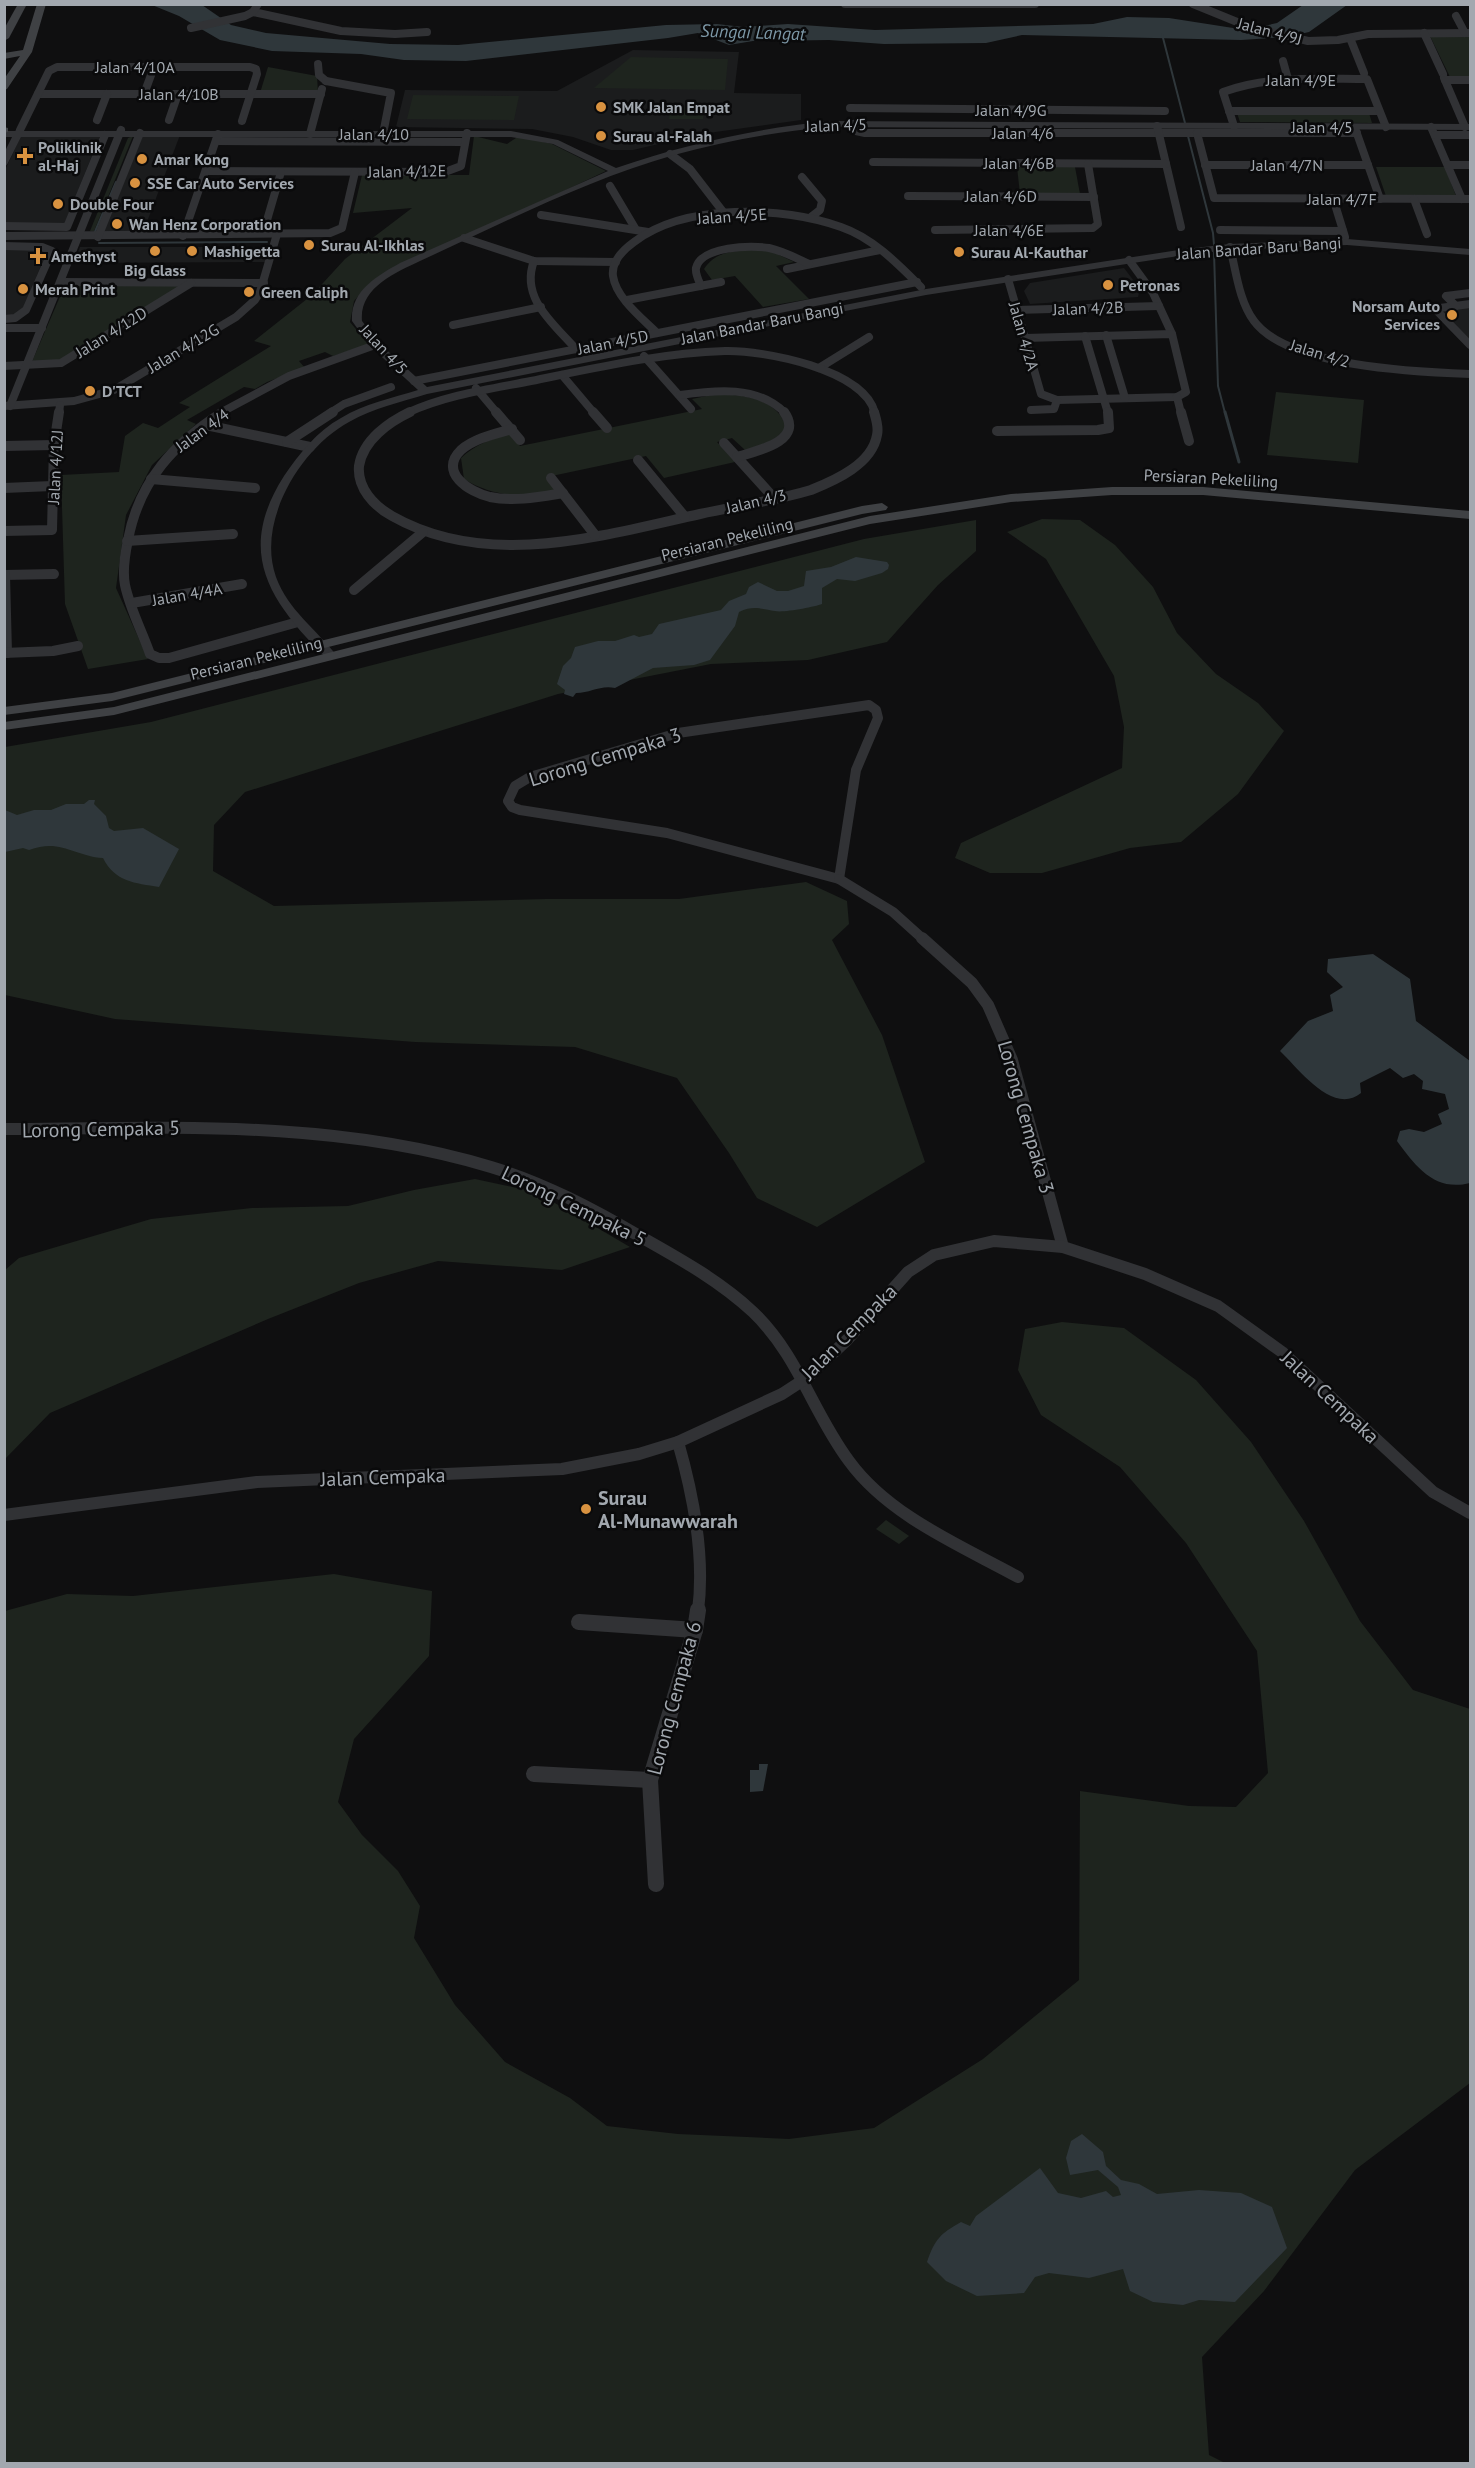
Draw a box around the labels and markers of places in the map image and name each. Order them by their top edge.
place label: SMK Jalan Empat [613,97,730,117]
marker: SMK Jalan Empat [594,100,608,114]
place label: Surau al-Falah [613,126,712,146]
marker: Surau al-Falah [594,129,608,143]
place label: Poliklinik al-Haj [38,137,102,175]
marker: Poliklinik al-Haj [16,147,34,165]
place label: Amar Kong [154,149,229,169]
marker: Amar Kong [135,152,149,166]
place label: SSE Car Auto Services [147,173,294,193]
marker: SSE Car Auto Services [128,176,142,190]
place label: Double Four [70,194,154,214]
marker: Double Four [51,197,65,211]
place label: Wan Henz Corporation [129,214,281,234]
marker: Wan Henz Corporation [110,217,124,231]
place label: Surau Al-Ikhlas [321,235,425,255]
marker: Surau Al-Ikhlas [302,238,316,252]
place label: Mashigetta [204,241,280,261]
place label: Surau Al-Kauthar [971,242,1088,262]
marker: Big Glass [148,244,162,258]
marker: Mashigetta [185,244,199,258]
marker: Surau Al-Kauthar [952,245,966,259]
place label: Amethyst [51,246,116,266]
marker: Amethyst [29,247,47,265]
place label: Big Glass [124,260,186,280]
place label: Petronas [1120,275,1180,295]
marker: Petronas [1101,278,1115,292]
place label: Merah Print [35,279,116,299]
marker: Merah Print [16,282,30,296]
place label: Green Caliph [261,282,348,302]
marker: Green Caliph [242,285,256,299]
place label: Norsam Auto Services [1352,296,1440,334]
marker: Norsam Auto Services [1445,308,1459,322]
place label: D'TCT [102,381,142,401]
marker: D'TCT [83,384,97,398]
place label: Surau Al-Munawwarah [598,1485,738,1534]
marker: Surau Al-Munawwarah [579,1502,593,1516]

